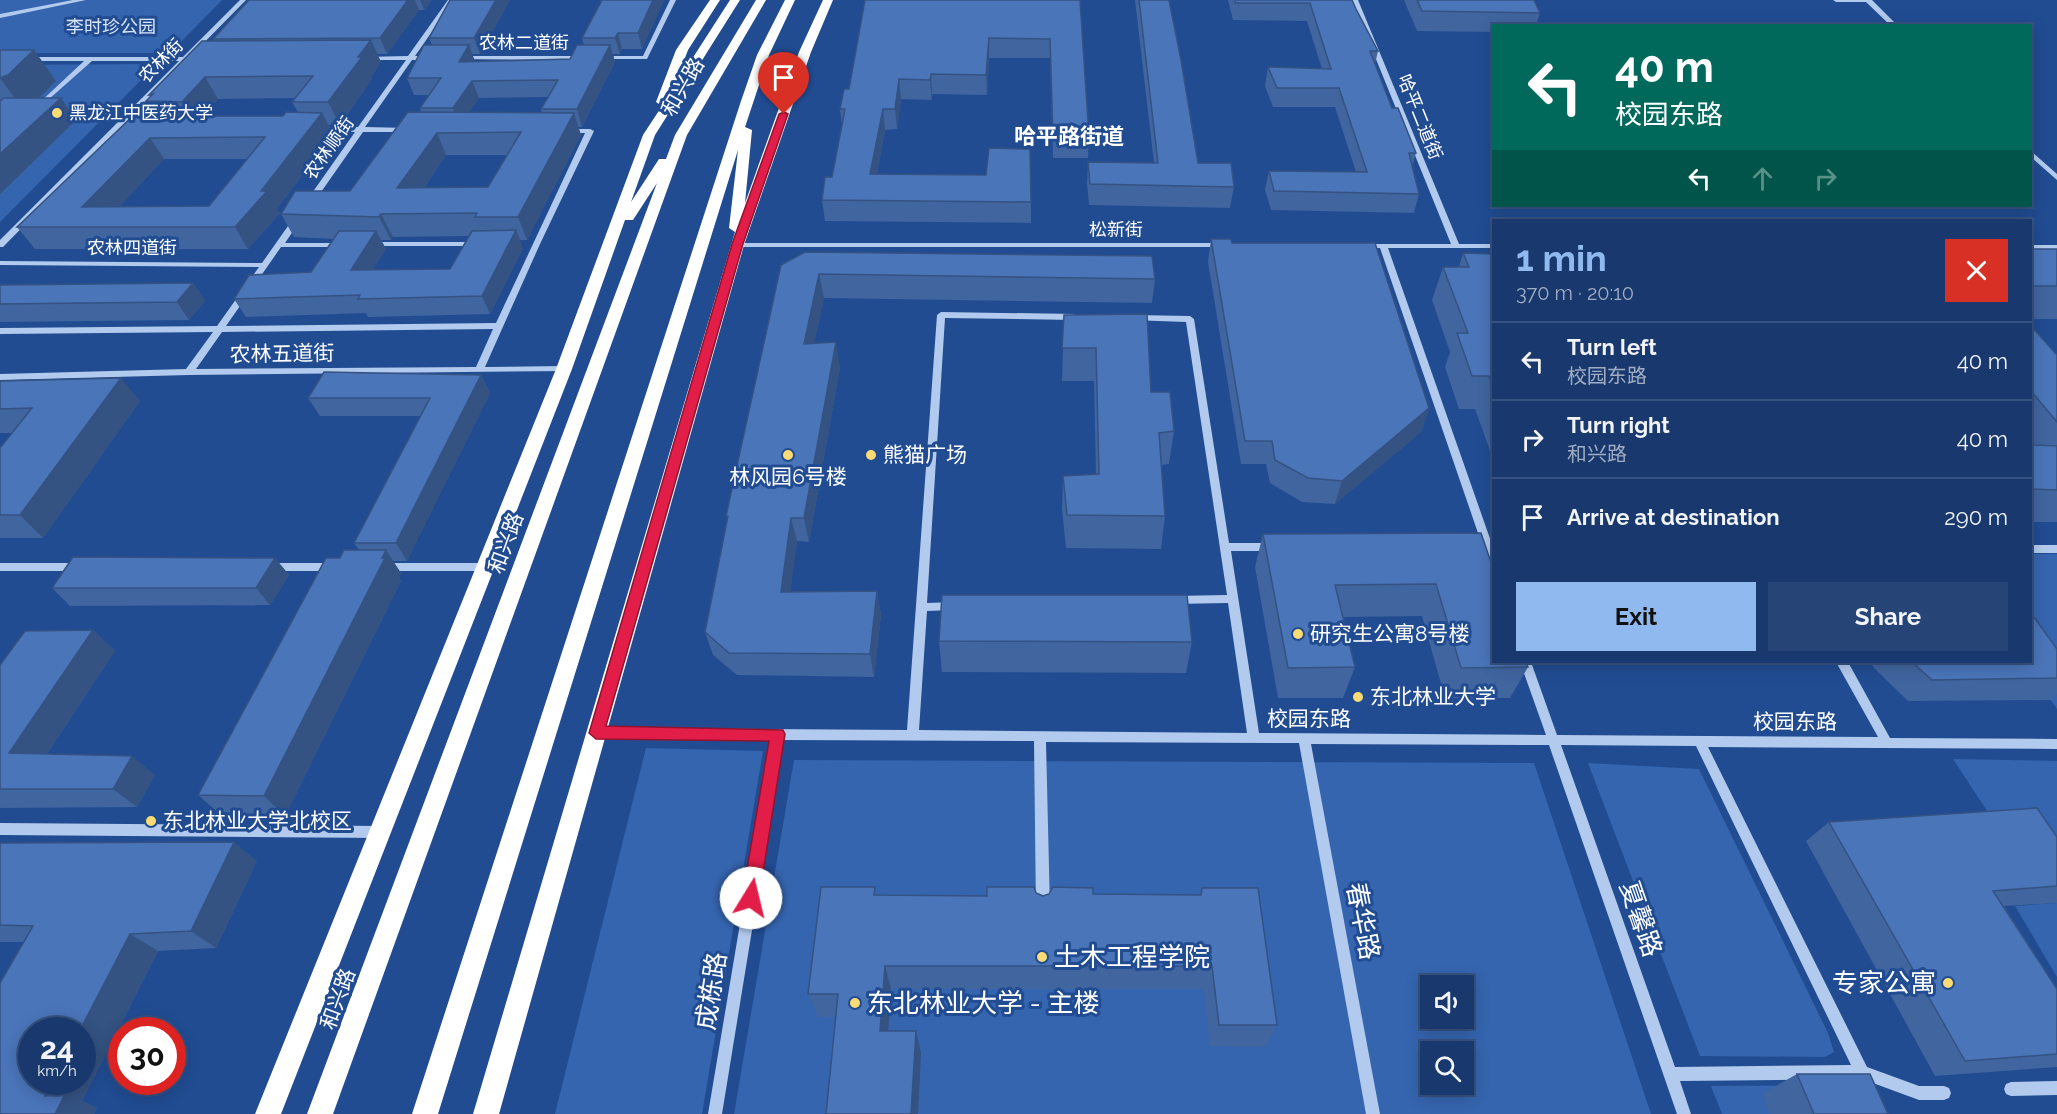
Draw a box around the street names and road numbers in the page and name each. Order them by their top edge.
street label: 农林二道街 [479,32,569,53]
street label: 农林街 [134,34,187,87]
street label: 和兴路 [656,53,709,120]
street label: 哈平二道街 [1394,71,1447,162]
street label: 农林顺街 [299,112,358,183]
street label: 松新街 [1089,219,1143,240]
street label: 农林四道街 [87,237,177,258]
street label: 农林五道街 [229,340,335,367]
street label: 和兴路 [483,509,528,577]
street label: 校园东路 [1267,706,1351,731]
street label: 校园东路 [1753,709,1837,734]
street label: 夏馨路 [1614,877,1668,961]
street label: 春华路 [1341,880,1385,962]
street label: 成栋路 [690,950,732,1032]
street label: 和兴路 [315,965,360,1033]

